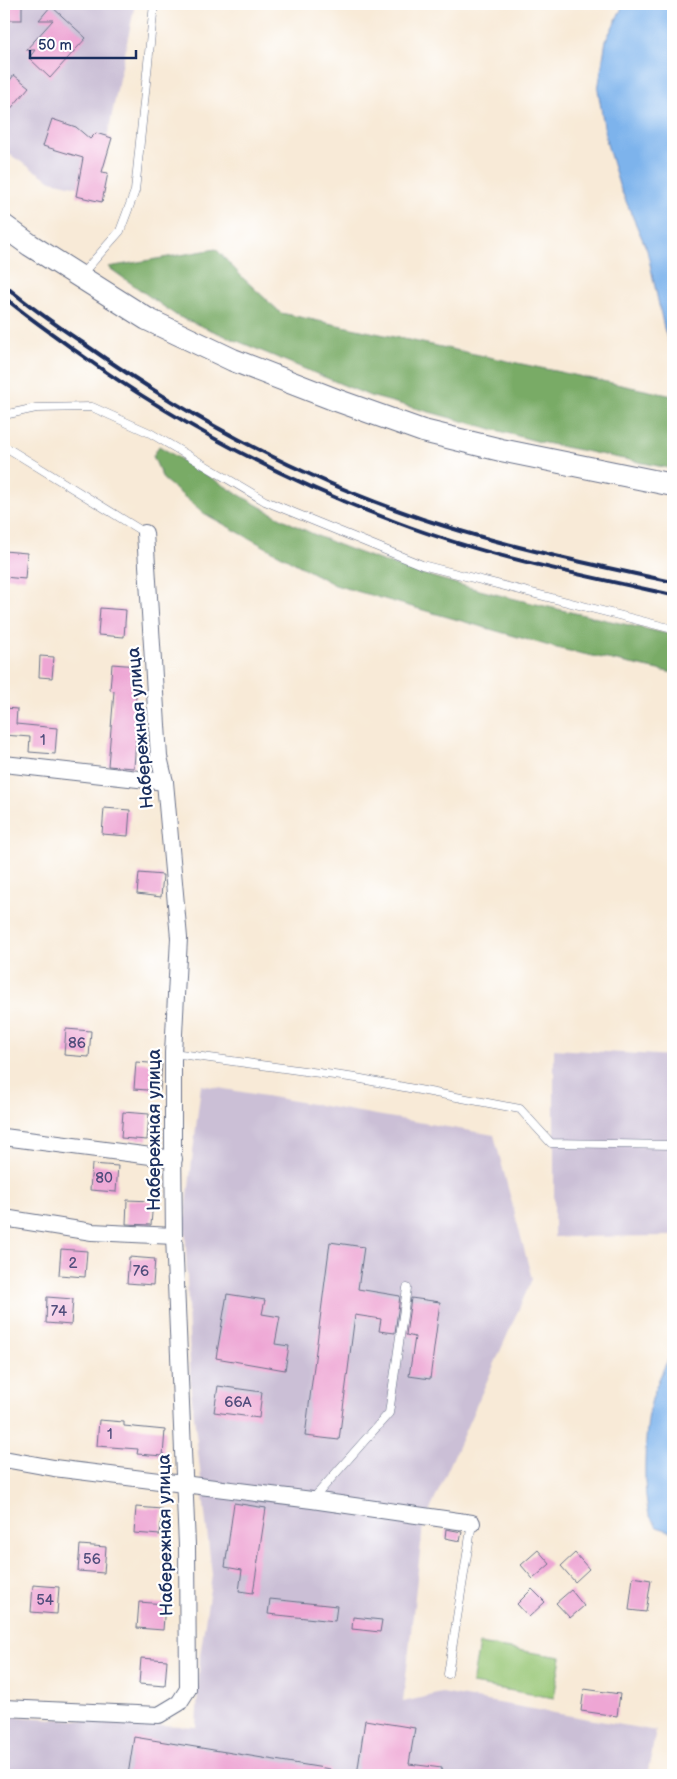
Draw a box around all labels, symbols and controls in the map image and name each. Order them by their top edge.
scale bar [30,28,136,60]
text: 50 m [38,36,72,55]
street label: Набережная улица [123,646,158,810]
house number: 1 [40,731,46,750]
house number: 86 [68,1034,86,1053]
street label: Набережная улица [144,1049,165,1211]
house number: 80 [95,1169,113,1188]
house number: 2 [69,1254,78,1273]
house number: 76 [133,1262,149,1281]
house number: 74 [51,1302,67,1321]
house number: 66А [224,1393,253,1412]
house number: 1 [107,1425,113,1444]
street label: Набережная улица [154,1453,177,1616]
house number: 56 [83,1550,101,1569]
house number: 54 [36,1591,54,1610]

